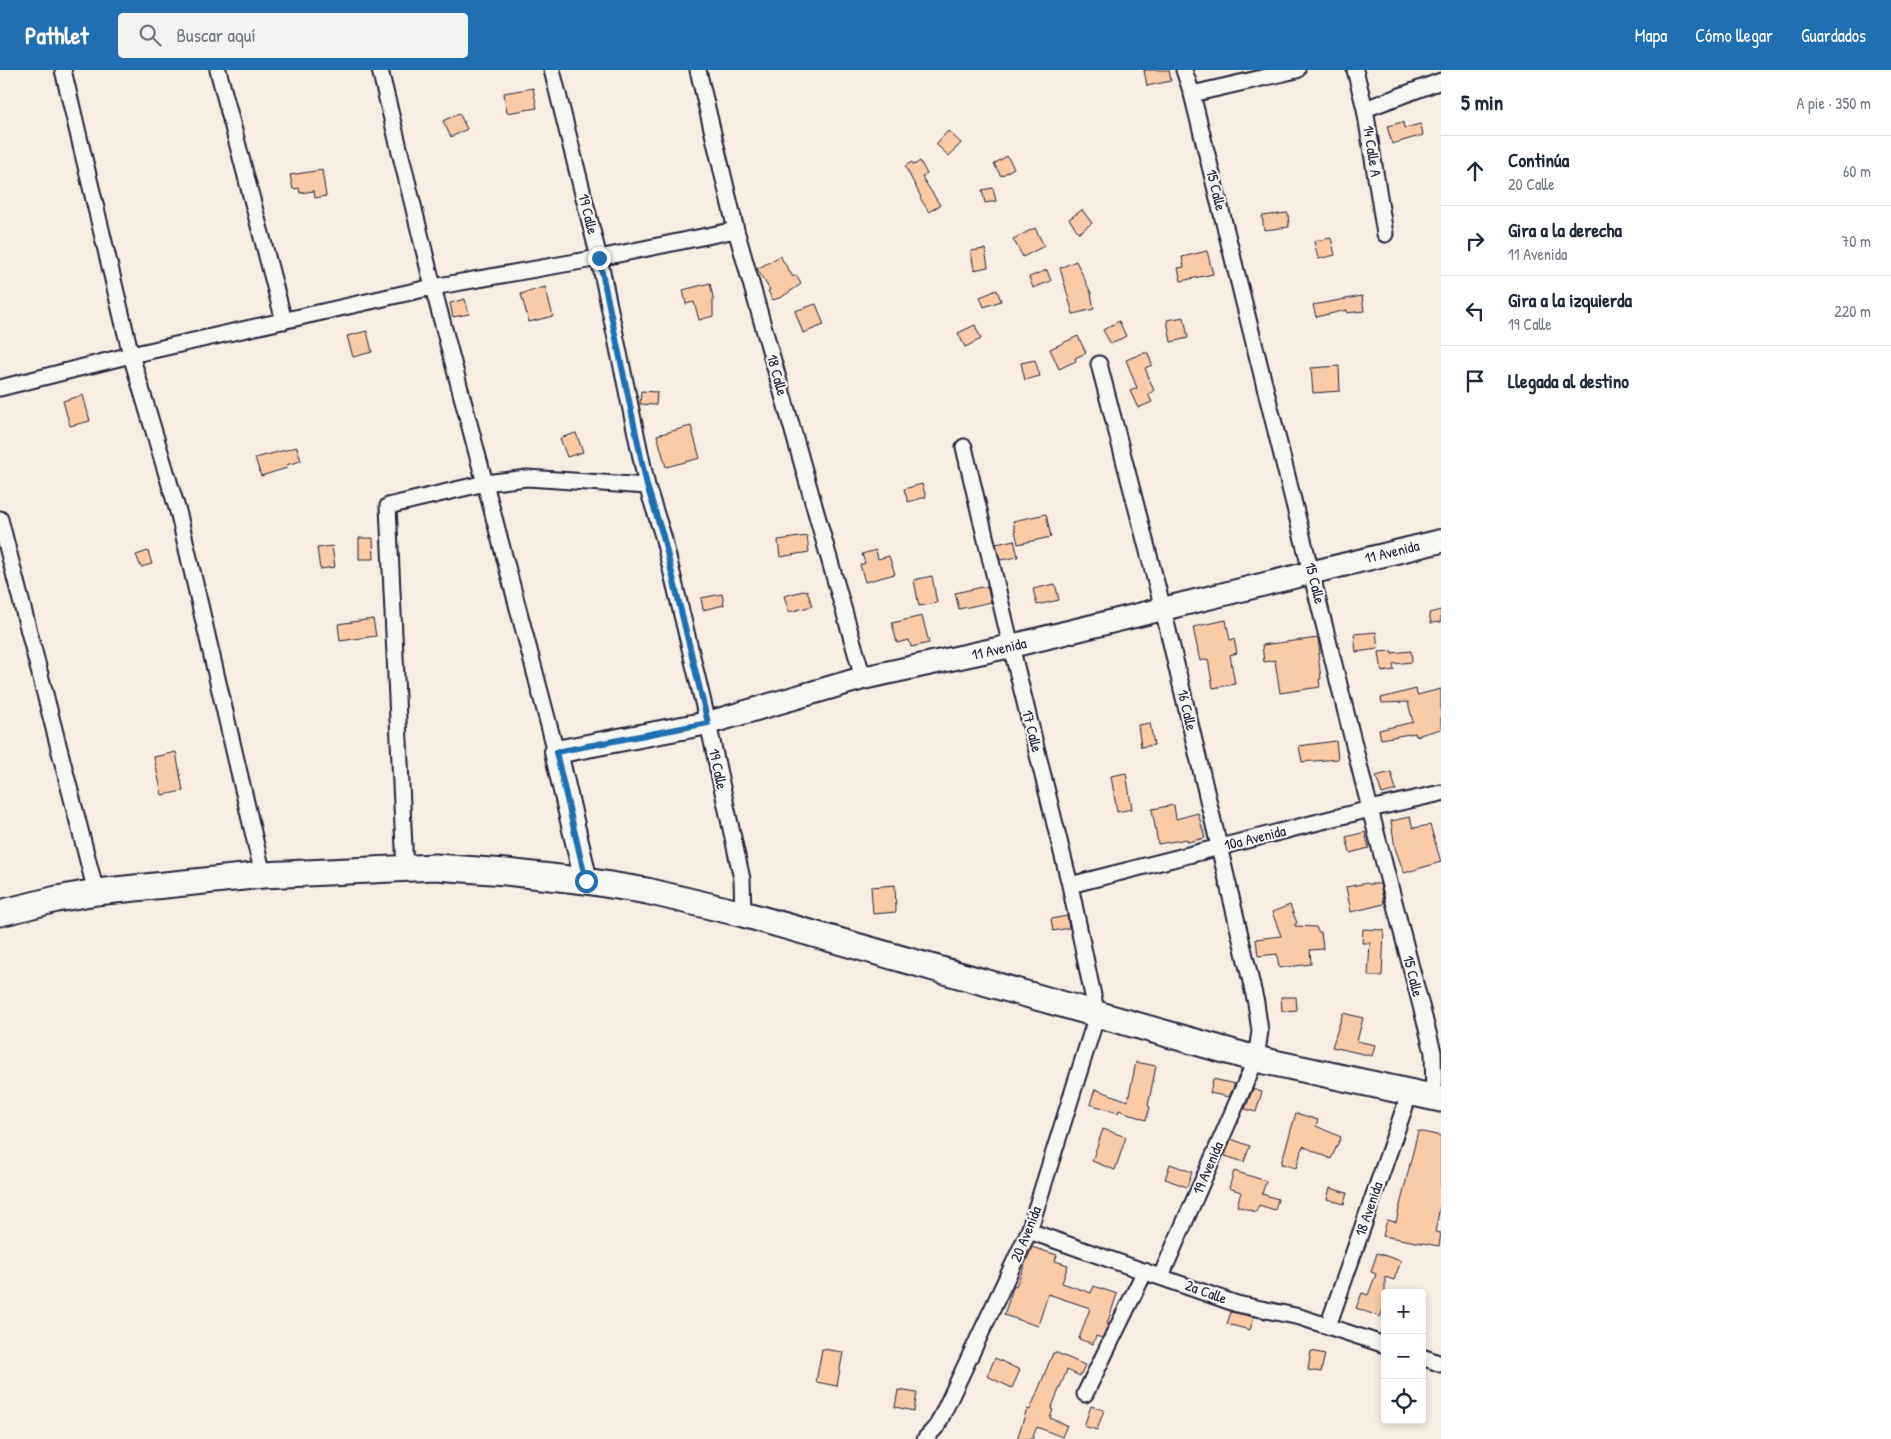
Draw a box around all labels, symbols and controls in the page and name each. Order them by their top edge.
search box [118,13,468,58]
text: Pathlet [25,19,88,51]
icon: search [136,21,164,49]
text: Buscar aquí [176,22,256,48]
text: Mapa [1635,23,1667,48]
text: Cómo llegar [1695,23,1773,48]
text: Guardados [1801,23,1866,48]
text: 5 min [1461,88,1503,117]
text: A pie · 350 m [1796,92,1871,114]
street label: 14 Calle A [1358,124,1387,179]
text: Continúa [1508,147,1569,173]
icon: ahead [1461,157,1489,185]
text: 60 m [1843,160,1871,182]
street label: 15 Calle [1201,167,1232,213]
text: 20 Calle [1508,173,1555,195]
street label: 19 Calle [573,191,604,236]
text: Gira a la derecha [1508,217,1622,243]
icon: right [1461,227,1489,255]
text: 70 m [1841,230,1871,252]
text: 11 Avenida [1508,243,1567,265]
route end [588,247,611,270]
text: Gira a la izquierda [1508,287,1632,313]
icon: left [1461,297,1489,325]
text: 220 m [1834,300,1871,322]
text: 19 Calle [1508,313,1552,335]
street label: 18 Calle [762,352,793,398]
icon: arrive [1461,367,1489,395]
text: Llegada al destino [1508,368,1629,394]
street label: 11 Avenida [1362,535,1421,568]
street label: 15 Calle [1300,560,1331,606]
street label: 11 Avenida [969,632,1028,665]
street label: 16 Calle [1173,687,1202,732]
street label: 17 Calle [1017,708,1048,754]
street label: 19 Calle [704,747,733,791]
street label: 10a Avenida [1222,820,1288,855]
route start [575,870,598,893]
street label: 15 Calle [1398,953,1429,999]
street label: 19 Avenida [1187,1138,1228,1197]
street label: 18 Avenida [1349,1179,1388,1239]
street label: 20 Avenida [1005,1203,1046,1265]
street label: 2a Calle [1182,1274,1230,1309]
map controls [1381,1289,1426,1424]
button: + [1381,1289,1426,1334]
button: − [1381,1334,1426,1379]
button: locate [1381,1379,1426,1424]

